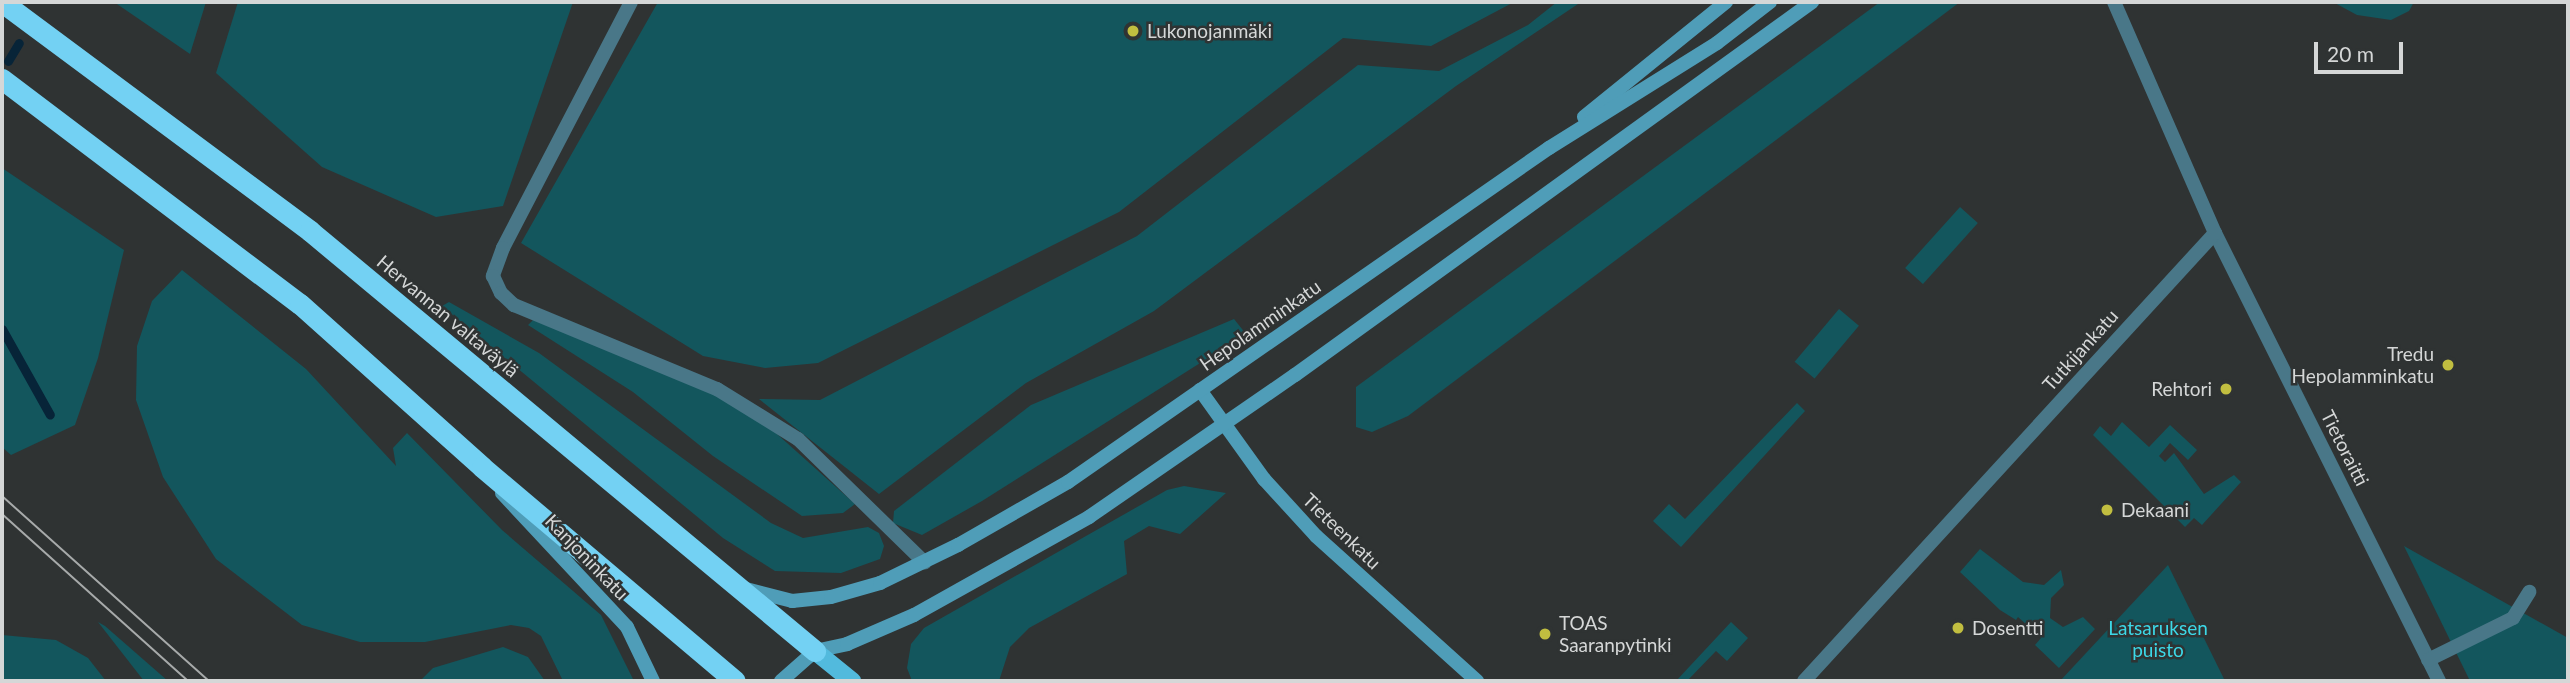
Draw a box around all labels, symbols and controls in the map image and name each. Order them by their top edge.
place label: Lukonojanmäki [1147,20,1272,42]
marker: Lukonojanmäki [1125,23,1141,39]
scale bar [2318,28,2407,72]
text: 20 m [2327,41,2374,66]
street label: Hervannan valtaväylä [372,250,524,382]
street label: Hepolamminkatu [1195,275,1325,375]
street label: Tutkijankatu [2037,305,2123,395]
place label: Tredu Hepolamminkatu [2292,343,2434,387]
marker: Tredu Hepolamminkatu [2440,357,2456,373]
place label: Rehtori [2151,378,2212,400]
marker: Rehtori [2218,381,2234,397]
street label: Tietoraitti [2316,406,2374,490]
street label: Tieteenkatu [1298,488,1386,574]
place label: Dekaani [2121,499,2189,521]
marker: Dekaani [2099,502,2115,518]
street label: Kanjoninkatu [541,509,633,605]
place label: TOAS Saaranpytinki [1559,612,1672,656]
place label: Dosentti [1972,617,2043,639]
park label: Latsaruksen puisto [2108,617,2208,661]
marker: Dosentti [1950,620,1966,636]
marker: TOAS Saaranpytinki [1537,626,1553,642]

